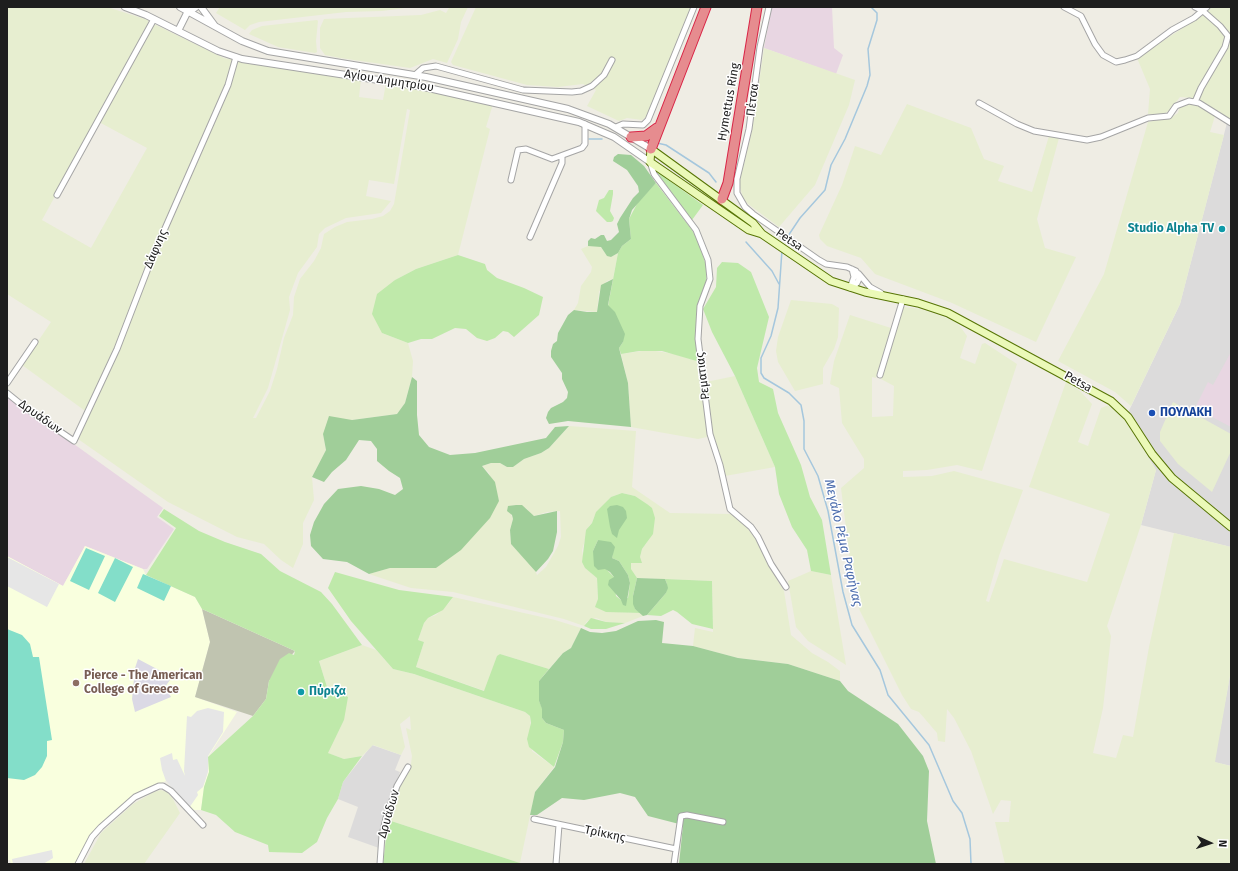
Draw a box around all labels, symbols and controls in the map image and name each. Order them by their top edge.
street label: Hymettus Ring [715,62,743,142]
street label: Αγίου Δημητρίου [343,67,435,95]
street label: Πέτσα [744,83,762,117]
place label: Studio Alpha TV [1128,222,1214,236]
marker: Studio Alpha TV [1217,224,1227,234]
street label: Petsa [773,226,805,254]
street label: Δάφνης [141,227,171,271]
street label: Ρεματιας [693,352,713,400]
street label: Petsa [1062,369,1094,395]
street label: Δρυάδων [15,397,65,437]
place label: ΠΟΥΛΑΚΗ [1160,406,1212,420]
marker: ΠΟΥΛΑΚΗ [1147,408,1157,418]
water label: Μεγάλο Ρέμα Ραφήνας [821,478,865,608]
place label: Pierce - The American College of Greece [84,669,202,697]
marker: Pierce - The American College of Greece [71,678,81,688]
place label: Πύριζα [309,685,346,699]
marker: Πύριζα [296,687,306,697]
street label: Δρυάδων [375,788,403,840]
street label: Τρίκκης [583,823,627,845]
north arrow [1190,823,1230,863]
text: N [1216,840,1229,848]

